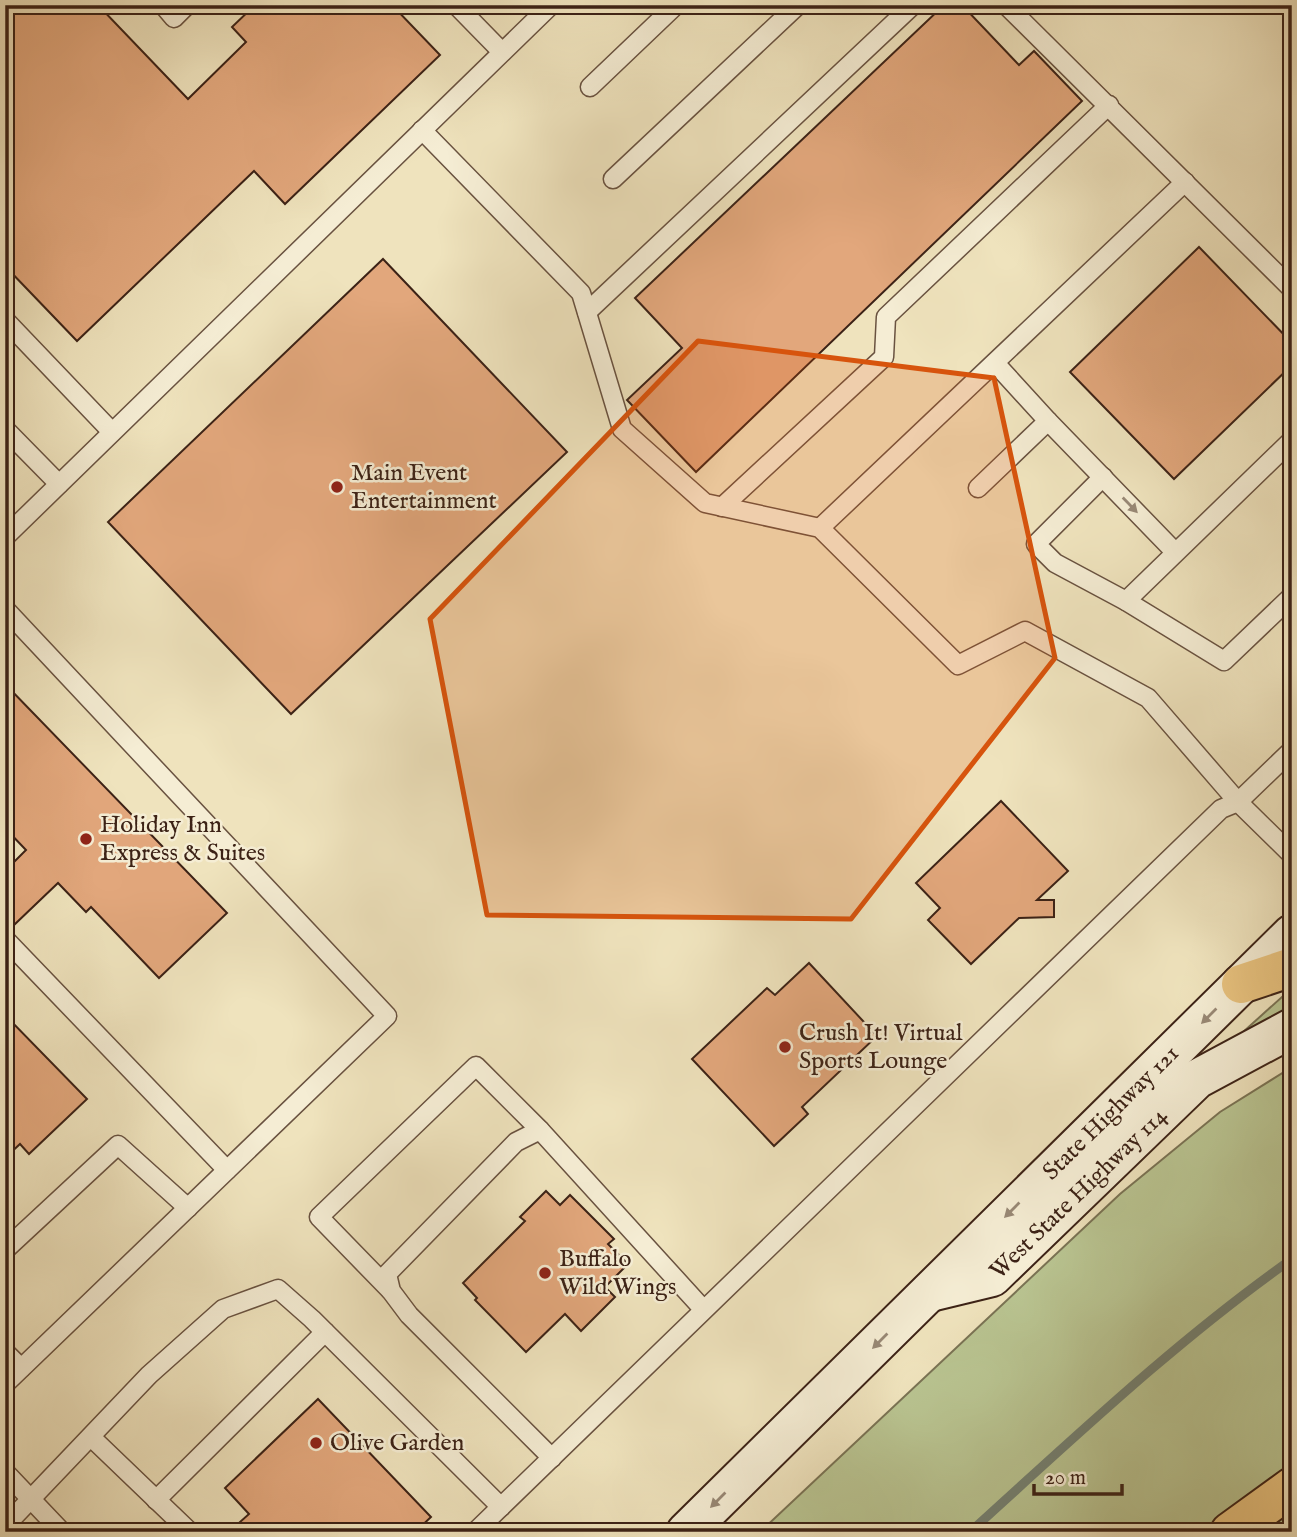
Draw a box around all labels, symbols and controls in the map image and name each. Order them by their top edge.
place label: Main Event Entertainment [351,458,497,517]
marker: Main Event Entertainment [329,479,345,495]
one-way arrow [1121,497,1138,514]
place label: Holiday Inn Express & Suites [100,810,265,869]
marker: Holiday Inn Express & Suites [78,831,94,847]
one-way arrow [1200,1008,1217,1025]
place label: Crush It! Virtual Sports Lounge [799,1018,963,1077]
street label: State Highway 121 [1036,1038,1186,1187]
marker: Crush It! Virtual Sports Lounge [777,1039,793,1055]
street label: West State Highway 114 [983,1100,1174,1286]
one-way arrow [1004,1202,1021,1218]
place label: Buffalo Wild Wings [559,1244,676,1303]
marker: Buffalo Wild Wings [537,1265,553,1281]
one-way arrow [872,1332,889,1348]
place label: Olive Garden [330,1428,465,1459]
marker: Olive Garden [308,1435,324,1451]
scale bar [1034,1453,1122,1497]
text: 20 m [1045,1465,1086,1492]
one-way arrow [710,1492,727,1508]

